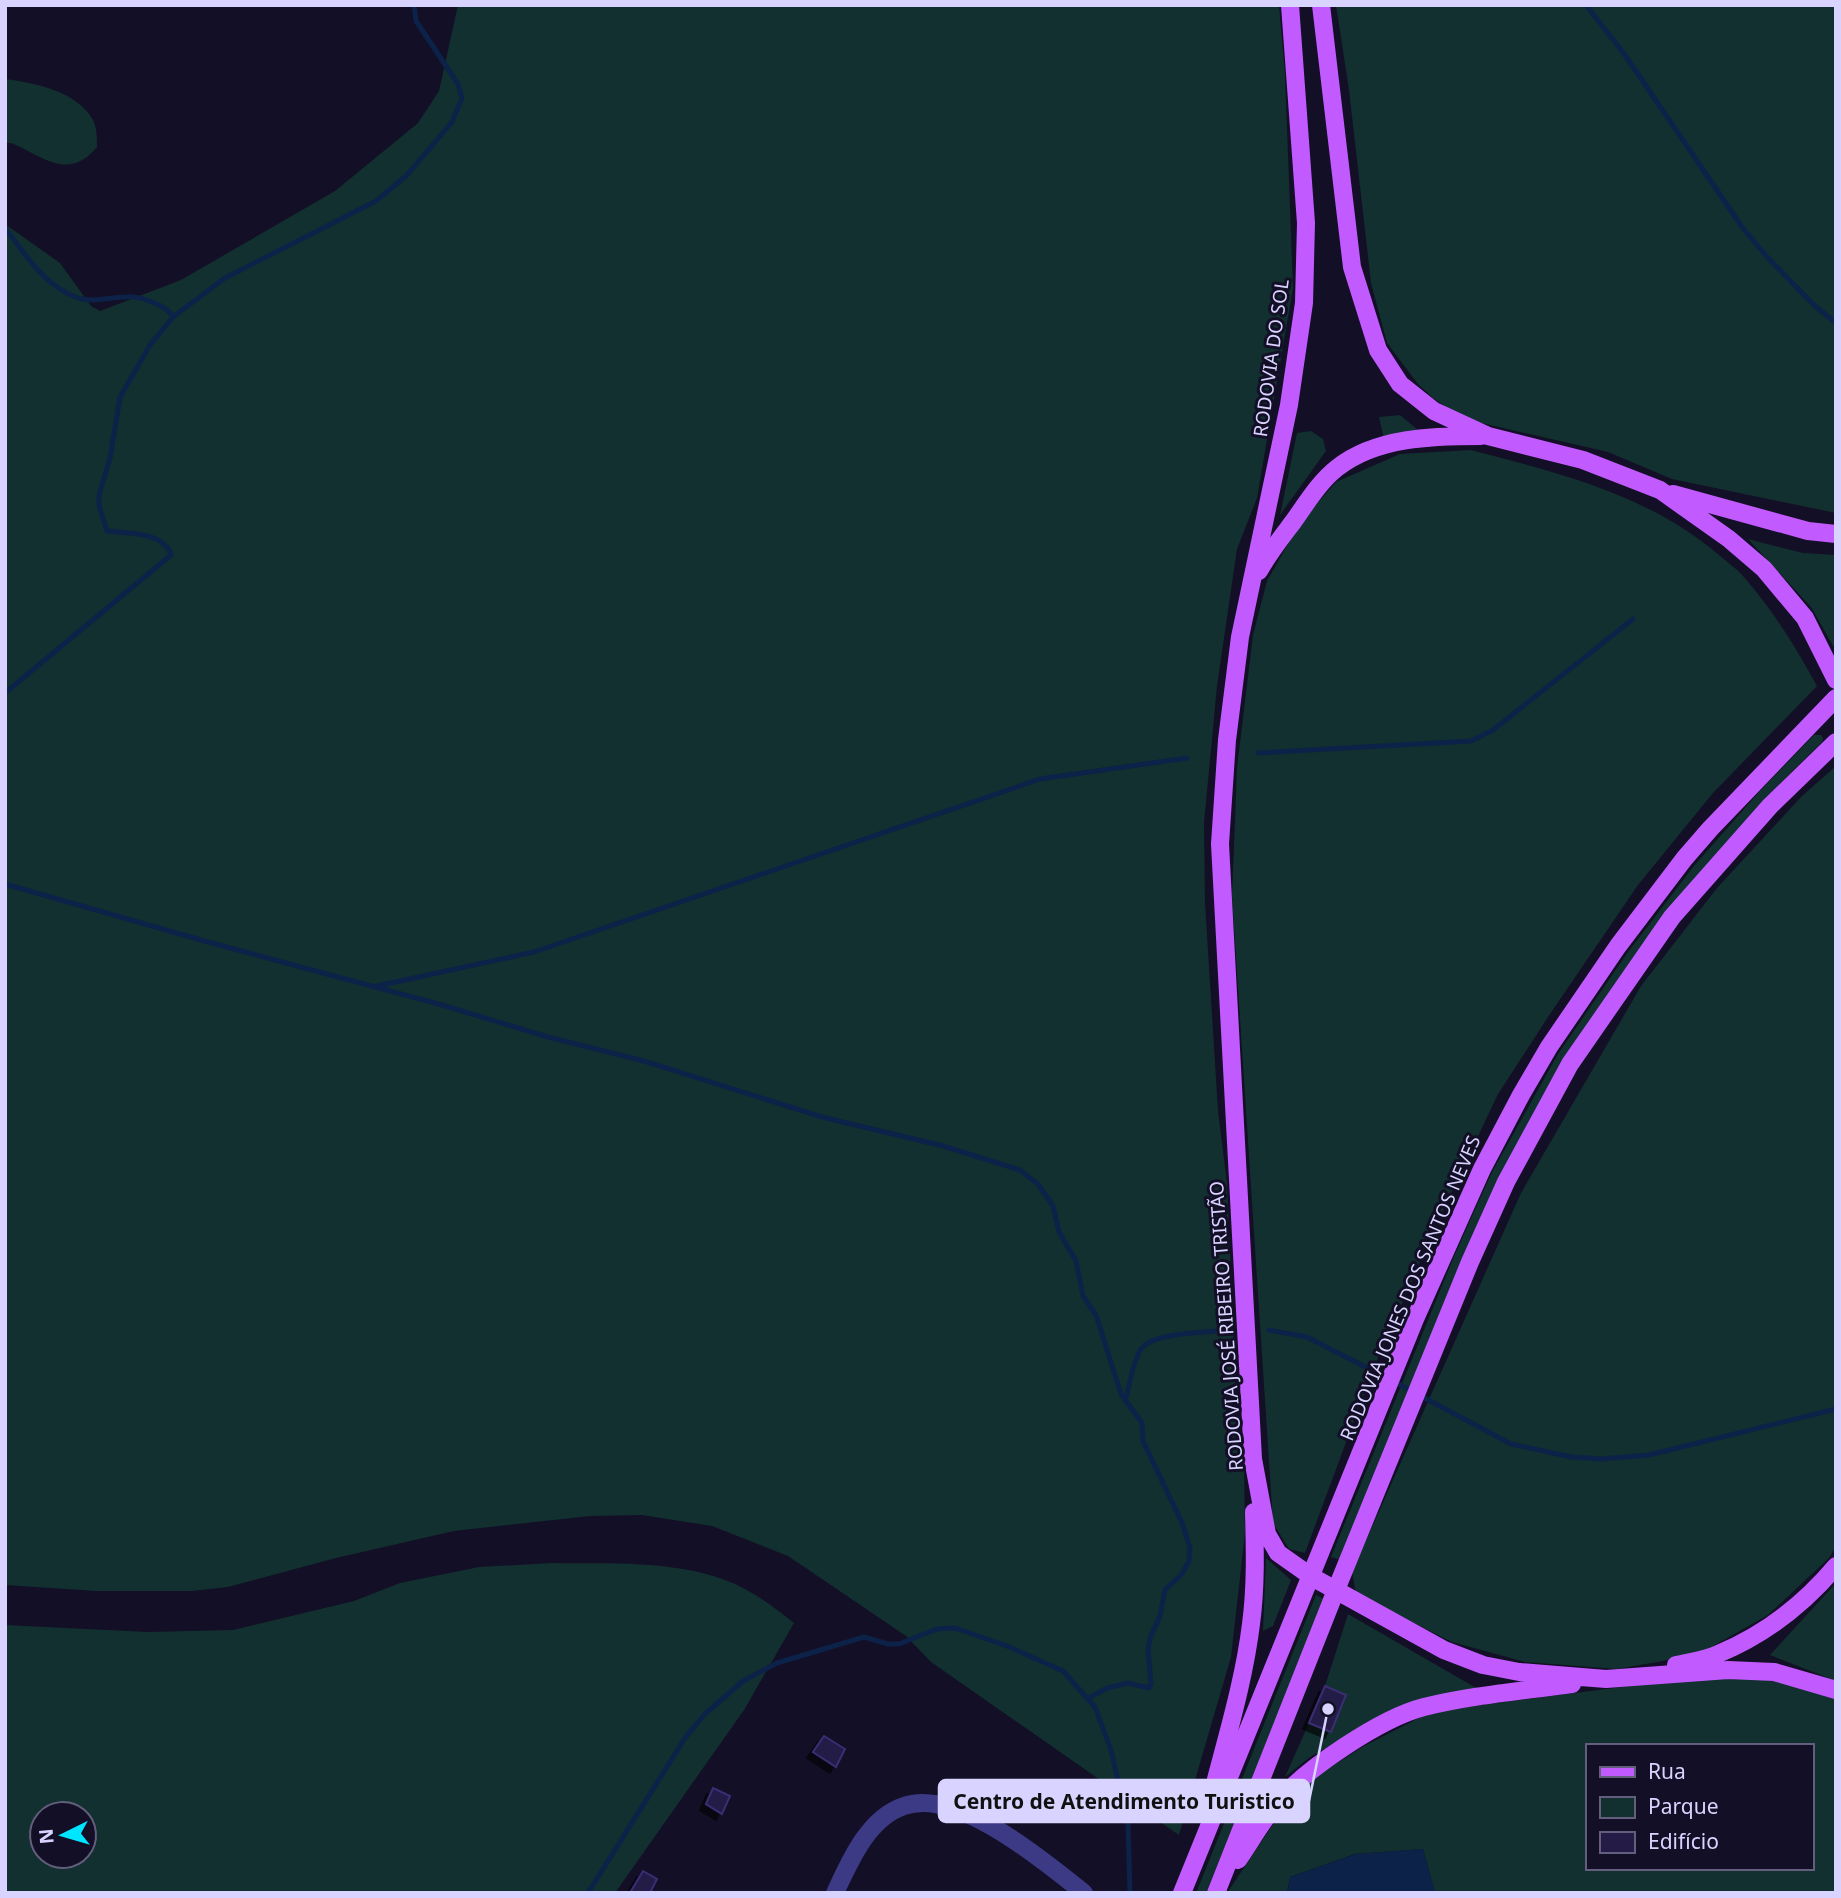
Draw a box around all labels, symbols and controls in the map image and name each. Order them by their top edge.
street label: RODOVIA DO SOL [1247,277,1295,439]
street label: RODOVIA JONES DOS SANTOS NEVES [1334,1131,1486,1445]
street label: RODOVIA JOSÉ RIBEIRO TRISTÃO [1203,1180,1249,1472]
legend [1586,1744,1813,1870]
text: Rua [1648,1757,1686,1785]
callout: Centro de Atendimento Turistico [939,1780,1309,1822]
text: Centro de Atendimento Turistico [953,1787,1295,1815]
text: Parque [1648,1792,1718,1820]
north arrow [28,1800,98,1870]
text: Edifício [1648,1827,1719,1855]
text: N [32,1828,60,1845]

